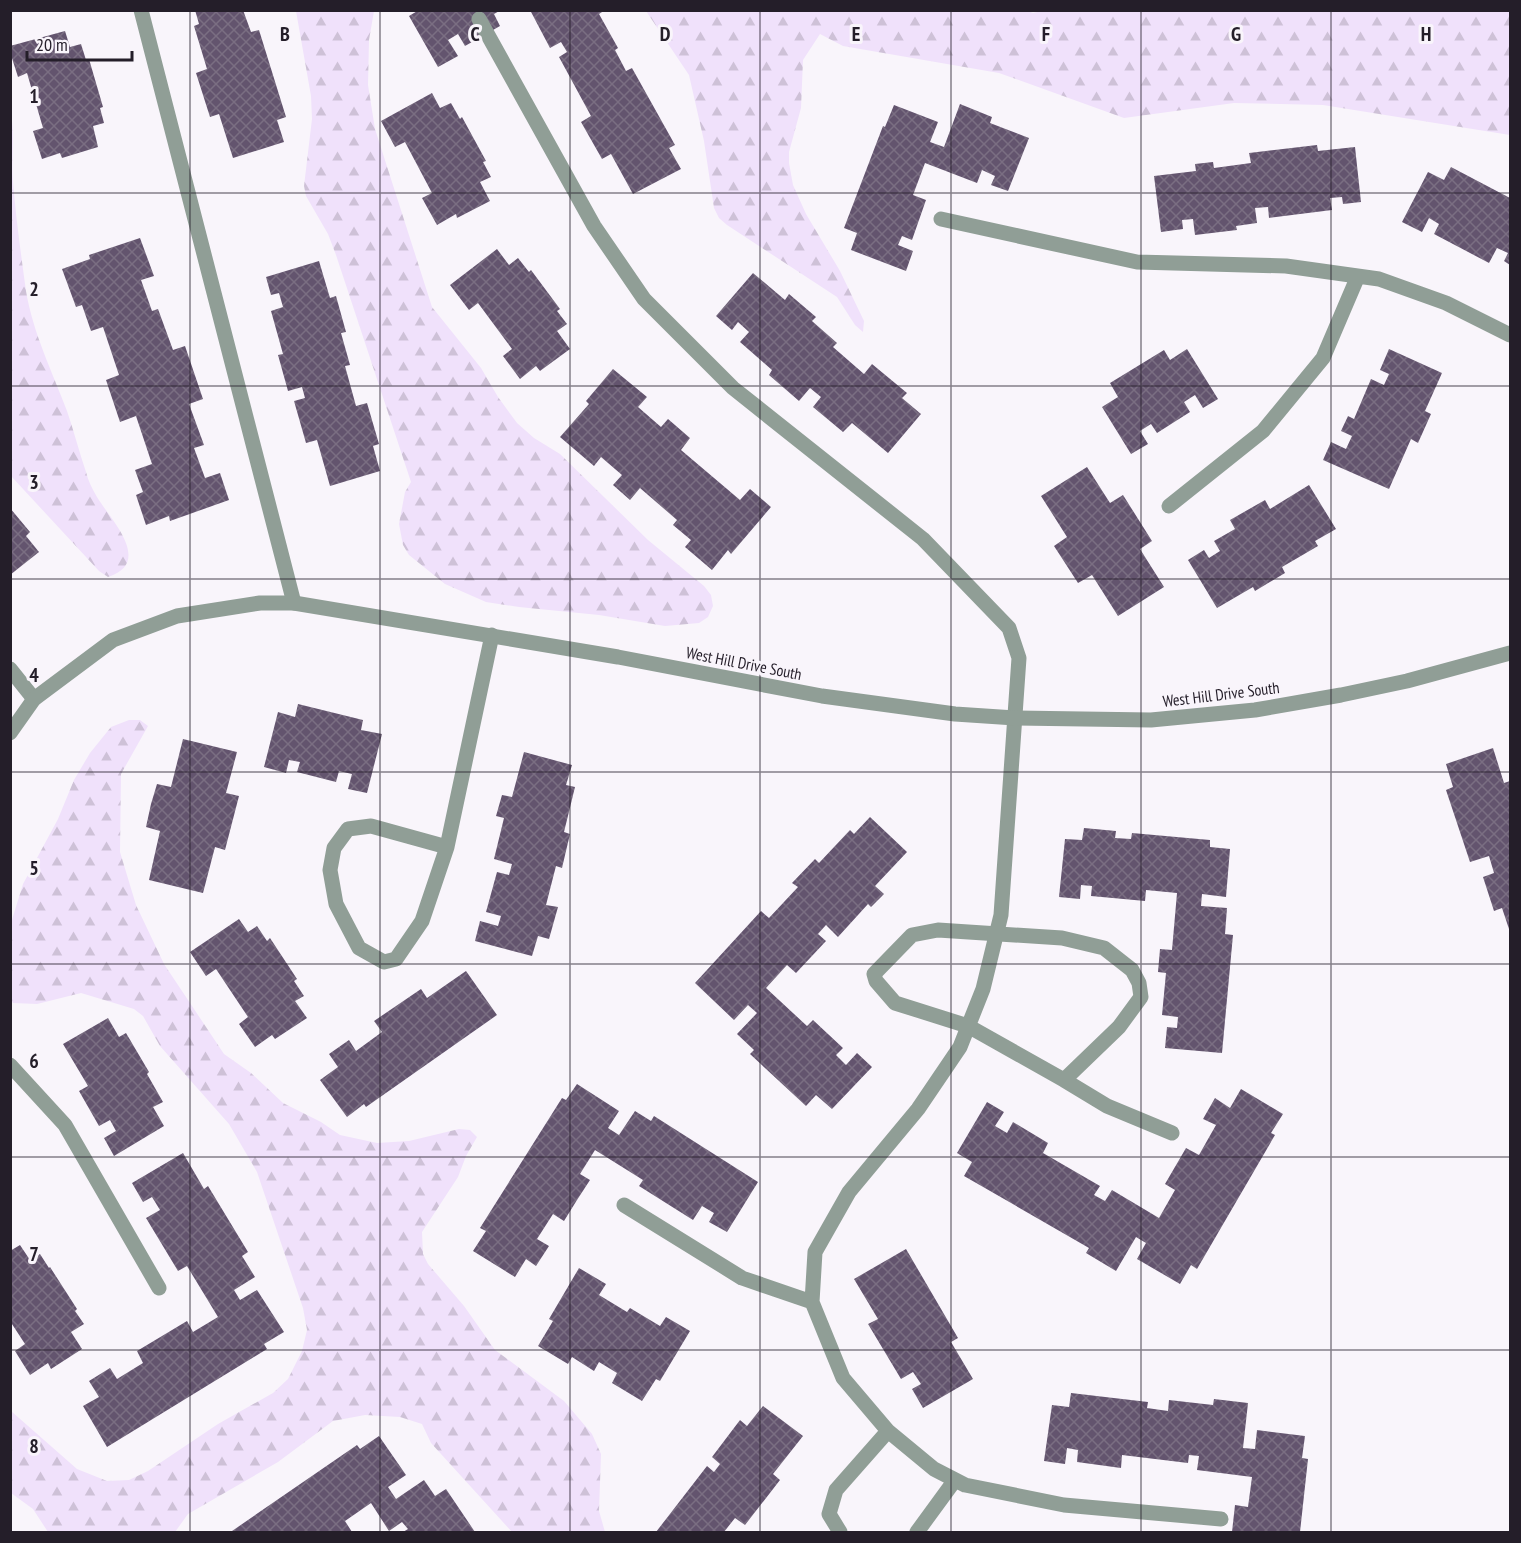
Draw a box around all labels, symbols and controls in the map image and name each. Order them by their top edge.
text: B [280,21,290,47]
text: C [470,21,480,47]
text: D [660,21,671,47]
text: E [852,21,860,47]
text: F [1042,21,1050,47]
text: G [1231,21,1241,47]
text: H [1421,21,1431,47]
scale bar [27,24,132,62]
text: 20 m [36,33,68,56]
text: 1 [29,83,39,109]
text: 2 [29,276,39,302]
text: 3 [29,469,39,495]
street label: West Hill Drive South [684,642,804,684]
text: 4 [29,662,39,688]
street label: West Hill Drive South [1161,677,1281,711]
text: 5 [29,855,39,881]
text: 6 [29,1048,39,1074]
text: 7 [29,1241,39,1267]
text: 8 [29,1433,39,1459]

